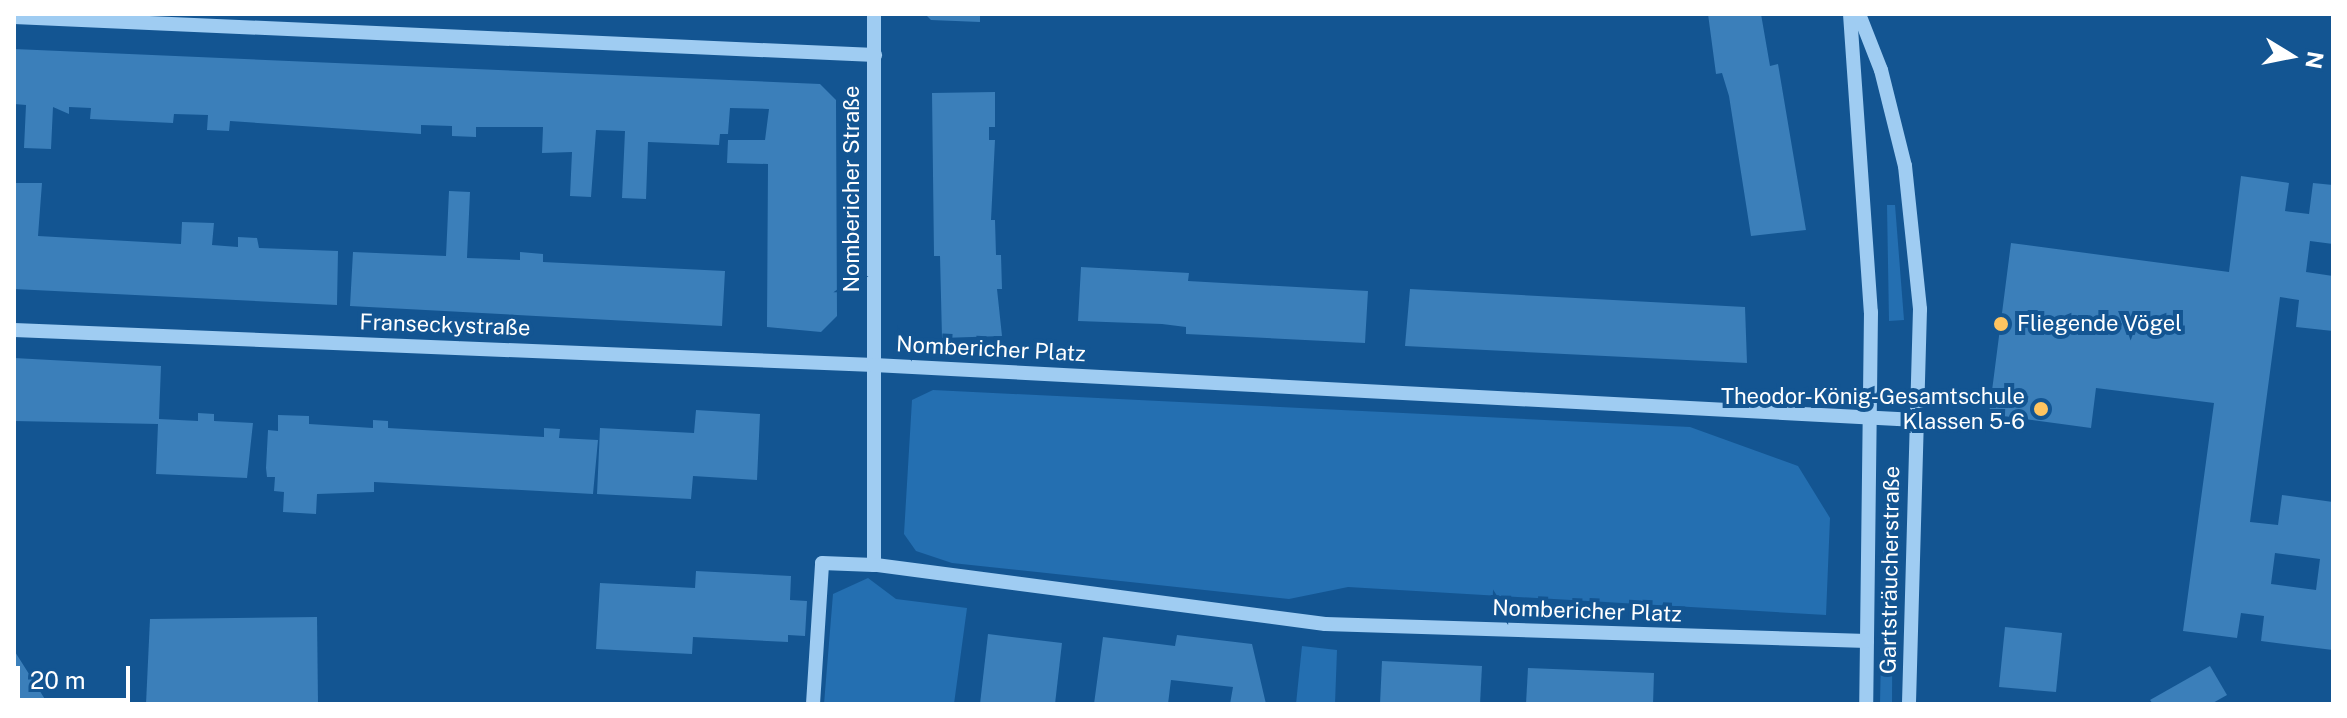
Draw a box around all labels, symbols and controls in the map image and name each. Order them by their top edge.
north arrow [2251,16,2331,96]
text: N [2300,49,2329,71]
street label: Nombericher Straße [839,85,865,293]
street label: Franseckystraße [359,309,531,341]
place label: Fliegende Vögel [2017,311,2182,337]
marker: Fliegende Vögel [1992,315,2010,333]
street label: Nombericher Platz [896,331,1086,367]
place label: Theodor-König-Gesamtschule Klassen 5-6 [1721,383,2025,434]
marker: Theodor-König-Gesamtschule Klassen 5-6 [2032,400,2050,418]
street label: Gartsträucherstraße [1875,466,1905,674]
street label: Nombericher Platz [1492,594,1682,628]
scale bar [20,650,134,700]
text: 20 m [30,666,86,694]

